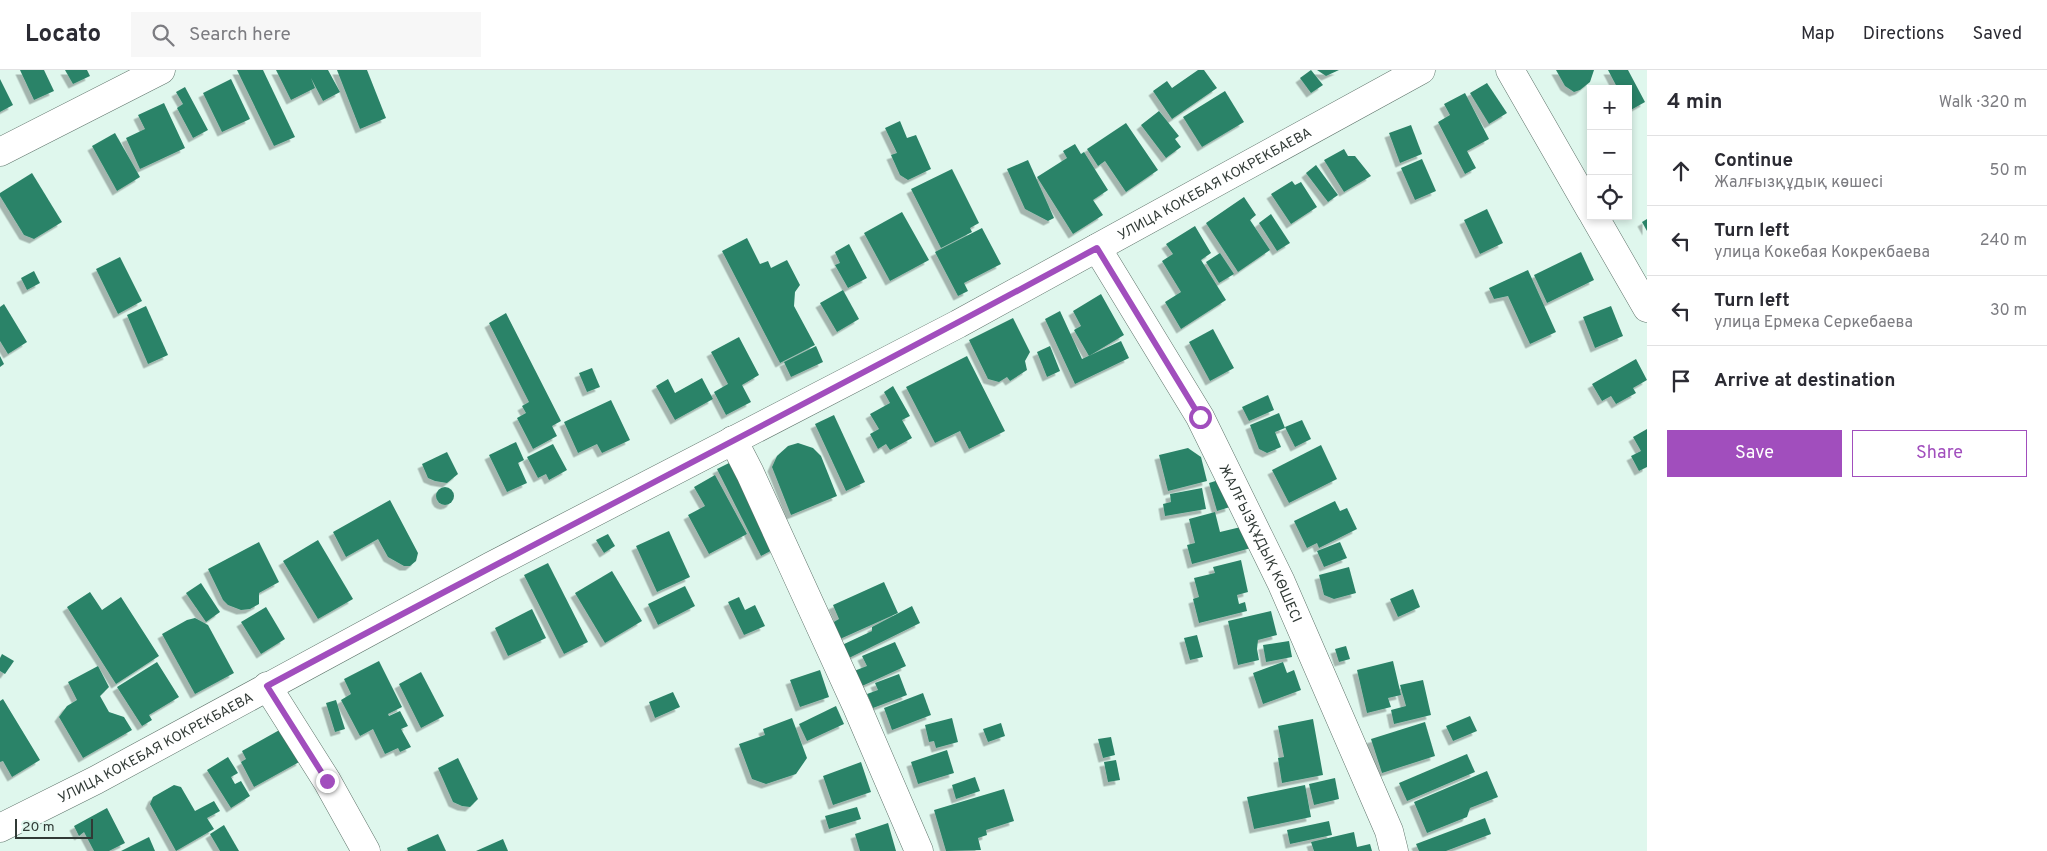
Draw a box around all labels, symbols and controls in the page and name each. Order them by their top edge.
search box [131,12,481,57]
text: Locato [25,20,101,50]
icon: search [149,21,177,49]
text: Search here [189,23,291,47]
text: Map [1801,23,1835,46]
text: Directions [1863,23,1945,46]
text: Saved [1973,23,2022,46]
map controls [1587,85,1632,220]
button: + [1587,85,1632,130]
text: 4 min [1667,89,1723,116]
text: Walk · 320 m [1939,93,2027,113]
street label: УЛИЦА КОКЕБАЯ КОКРЕКБАЕВА [1115,125,1315,245]
button: − [1587,130,1632,175]
text: Continue [1714,149,1793,173]
icon: ahead [1667,157,1695,185]
text: 50 m [1990,161,2027,181]
text: Жалғызқұдық көшесі [1714,173,1883,193]
button: locate [1587,175,1632,220]
text: Turn left [1714,219,1790,243]
icon: left [1667,227,1695,255]
text: 240 m [1980,231,2027,251]
text: улица Кокебая Кокрекбаева [1714,243,1930,263]
text: Turn left [1714,289,1790,313]
icon: left [1667,297,1695,325]
text: 30 m [1990,301,2027,321]
text: улица Ермека Серкебаева [1714,313,1913,333]
icon: arrive [1667,367,1695,395]
text: Arrive at destination [1714,369,1895,393]
route start [1189,406,1212,429]
button: Save [1667,430,1842,477]
button: Share [1852,430,2027,477]
street label: ЖАЛҒЫЗҚҰДЫҚ КӨШЕСІ [1215,462,1305,625]
street label: УЛИЦА КОКЕБАЯ КОКРЕКБАЕВА [56,690,256,808]
route end [316,770,339,793]
scale bar [15,816,92,839]
text: 20 m [22,819,55,836]

